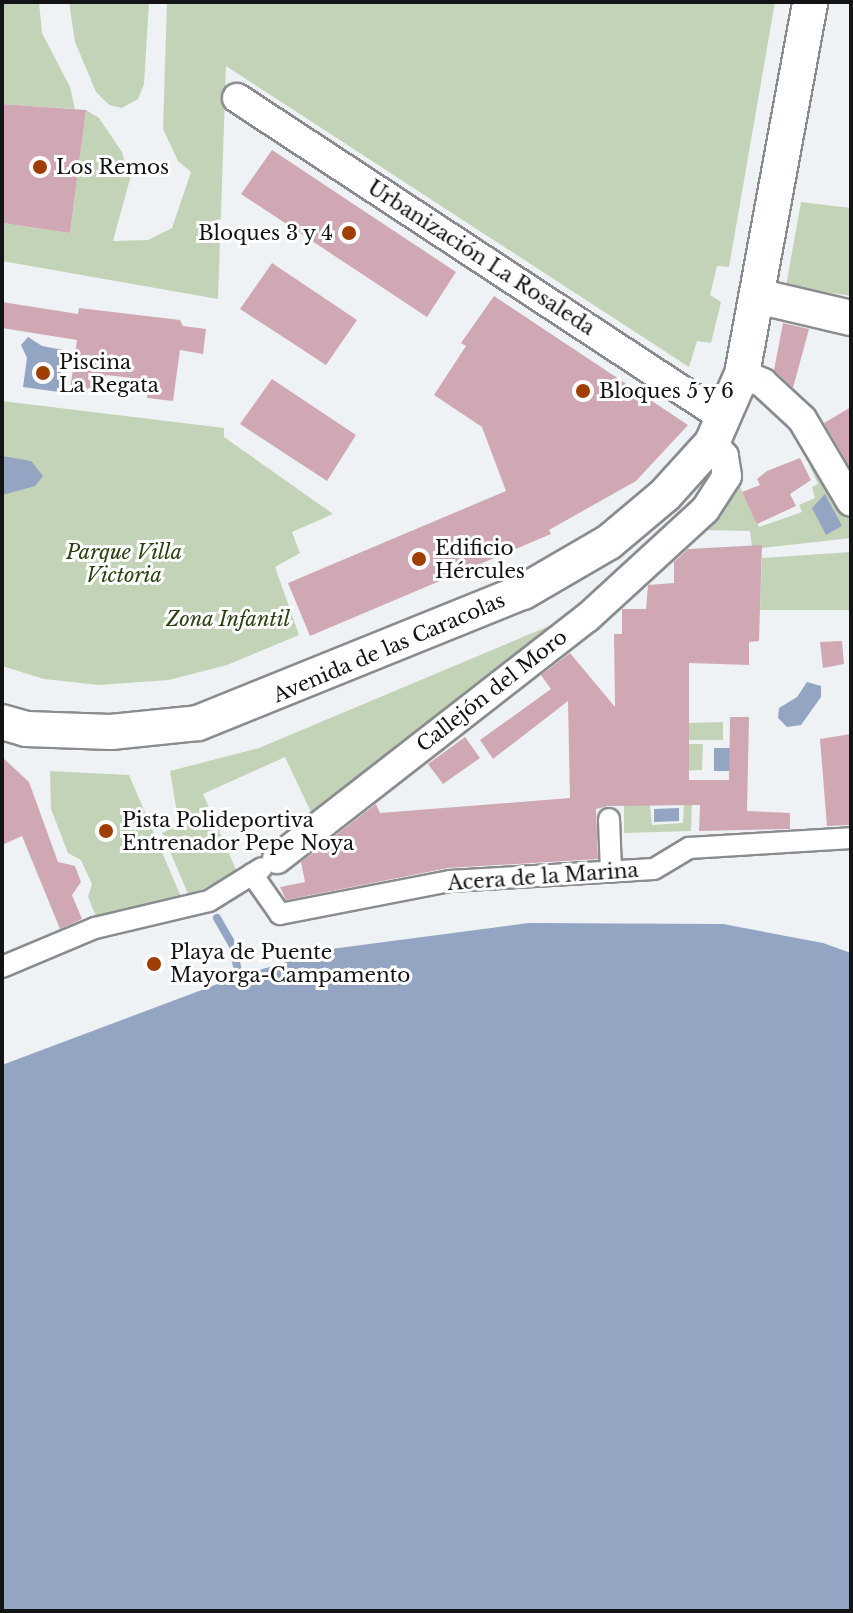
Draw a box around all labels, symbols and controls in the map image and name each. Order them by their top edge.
place label: Los Remos [56,155,169,179]
marker: Los Remos [31,158,49,176]
street label: Urbanización La Rosaleda [363,176,599,340]
place label: Bloques 3 y 4 [197,221,333,245]
marker: Bloques 3 y 4 [340,224,358,242]
place label: Piscina La Regata [59,350,159,397]
marker: Piscina La Regata [34,364,52,382]
place label: Bloques 5 y 6 [599,379,735,403]
marker: Bloques 5 y 6 [574,382,592,400]
place label: Edificio Hércules [435,536,525,583]
park label: Parque Villa Victoria [66,540,182,587]
marker: Edificio Hércules [410,550,428,568]
street label: Avenida de las Caracolas [269,588,509,708]
park label: Zona Infantil [166,607,290,631]
street label: Callejón del Moro [412,625,572,757]
place label: Pista Polideportiva Entrenador Pepe Noya [122,808,354,855]
marker: Pista Polideportiva Entrenador Pepe Noya [97,822,115,840]
street label: Acera de la Marina [447,858,639,896]
place label: Playa de Puente Mayorga-Campamento [170,940,410,987]
marker: Playa de Puente Mayorga-Campamento [145,955,163,973]

